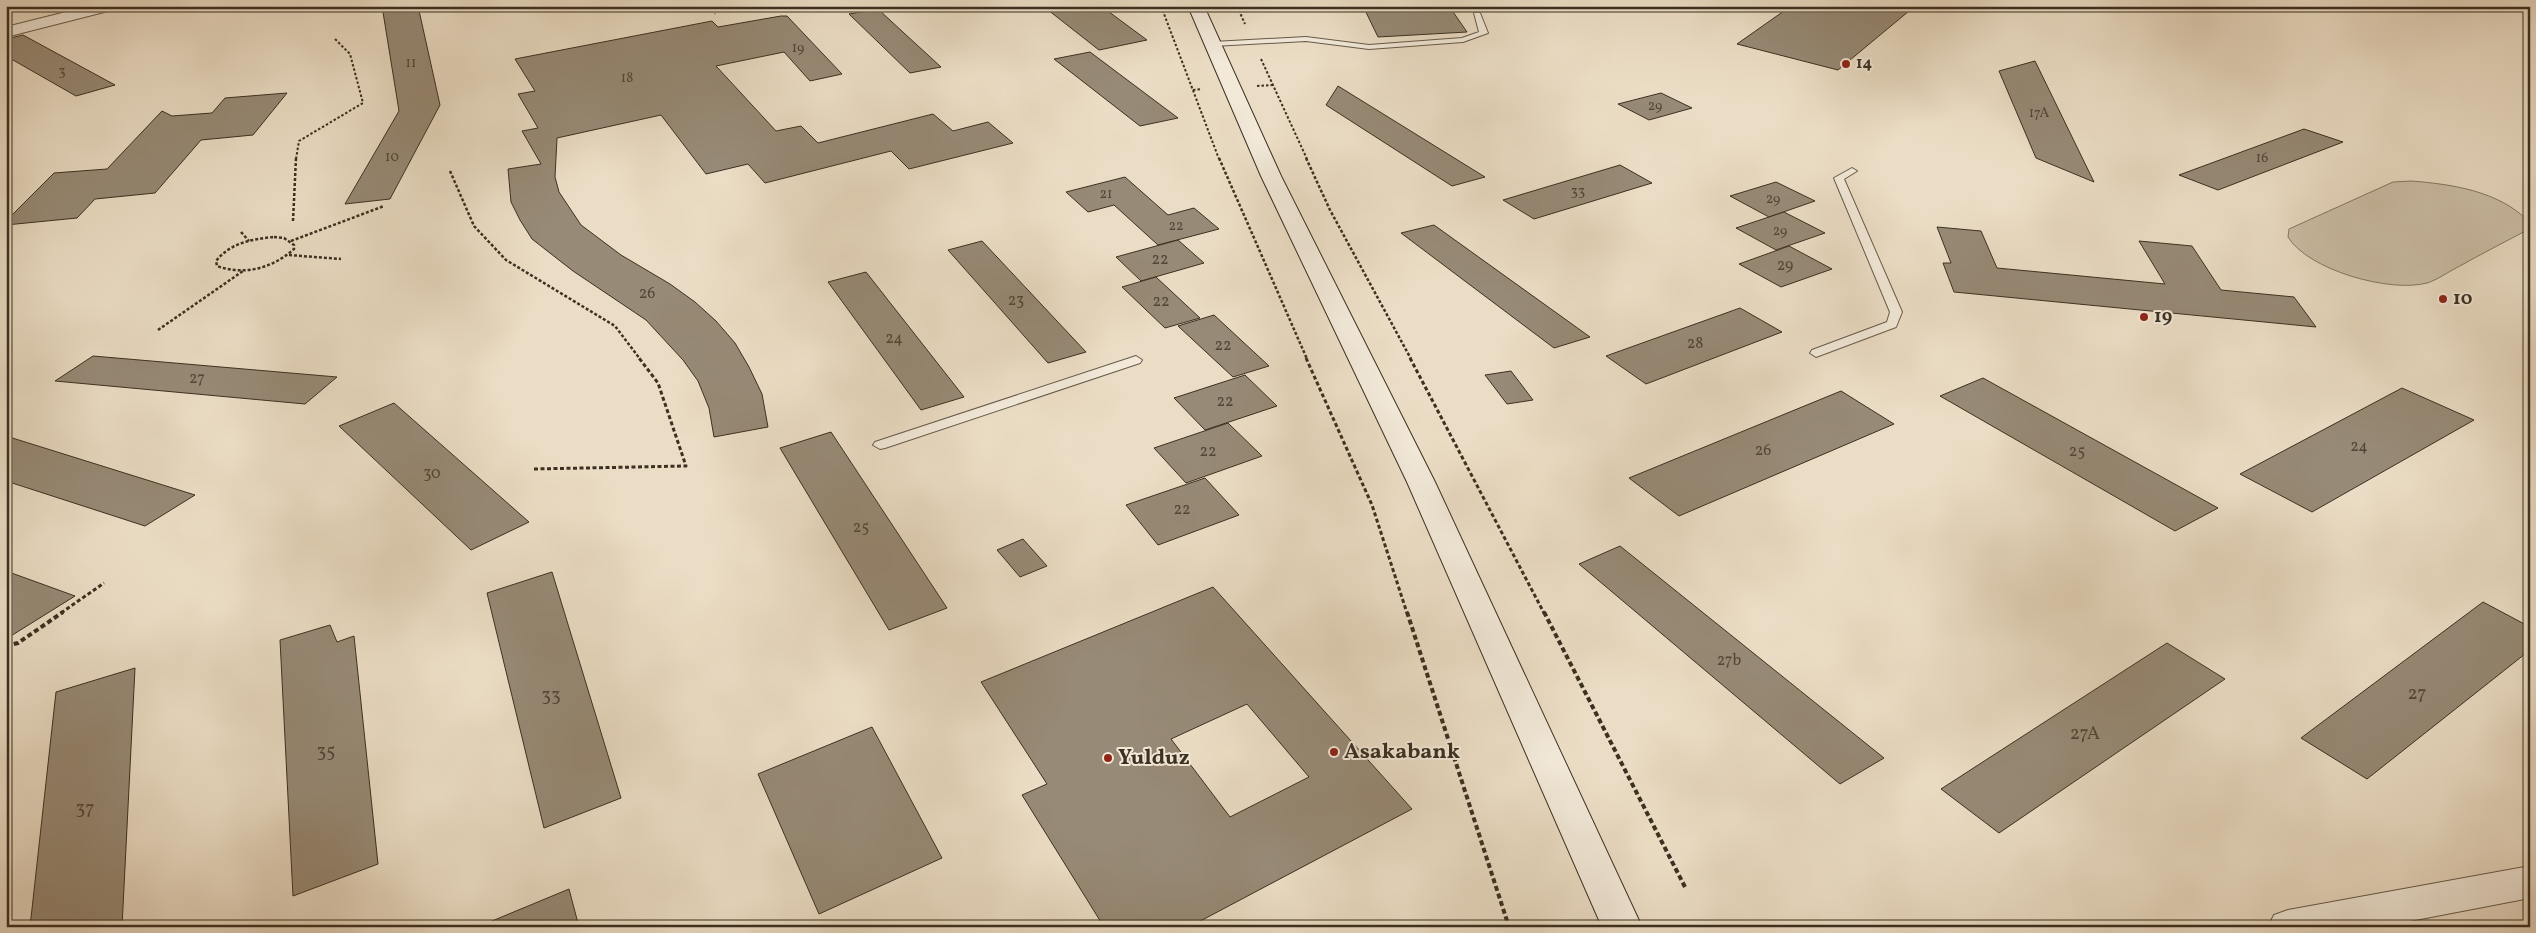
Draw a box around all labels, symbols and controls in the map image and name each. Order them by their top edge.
house number: 19 [792,39,804,58]
place label: 14 [1856,53,1872,75]
house number: 11 [406,54,416,73]
marker: 14 [1840,58,1852,70]
house number: 3 [58,62,66,81]
house number: 18 [621,69,633,88]
house number: 29 [1648,97,1662,116]
house number: 17A [2029,104,2049,123]
house number: 10 [385,148,399,167]
house number: 16 [2256,149,2268,168]
house number: 33 [1571,182,1585,201]
house number: 21 [1100,185,1112,204]
house number: 29 [1766,190,1780,209]
house number: 22 [1168,217,1184,236]
house number: 29 [1773,222,1787,241]
house number: 22 [1151,249,1169,271]
house number: 29 [1777,255,1793,277]
house number: 26 [639,283,655,305]
place label: 10 [2453,286,2473,312]
house number: 23 [1008,290,1024,312]
house number: 22 [1152,291,1170,313]
marker: 10 [2437,293,2449,305]
place label: 19 [2154,304,2172,330]
marker: 19 [2138,311,2150,323]
house number: 24 [885,328,903,350]
house number: 28 [1687,333,1703,355]
house number: 22 [1214,335,1232,357]
house number: 27 [189,368,205,390]
house number: 22 [1216,391,1234,413]
house number: 24 [2350,436,2368,458]
house number: 26 [1755,440,1771,462]
house number: 22 [1199,441,1217,463]
house number: 25 [2069,441,2085,463]
house number: 30 [423,463,441,485]
house number: 22 [1173,499,1191,521]
house number: 25 [853,517,869,539]
house number: 27b [1717,650,1742,672]
house number: 27 [2408,681,2426,707]
house number: 33 [541,683,561,709]
house number: 27A [2070,721,2100,747]
place label: Asakabank [1344,737,1460,768]
house number: 35 [317,739,335,765]
place label: Yulduz [1118,743,1190,774]
marker: Asakabank [1328,746,1340,758]
marker: Yulduz [1102,752,1114,764]
house number: 37 [76,796,94,822]

